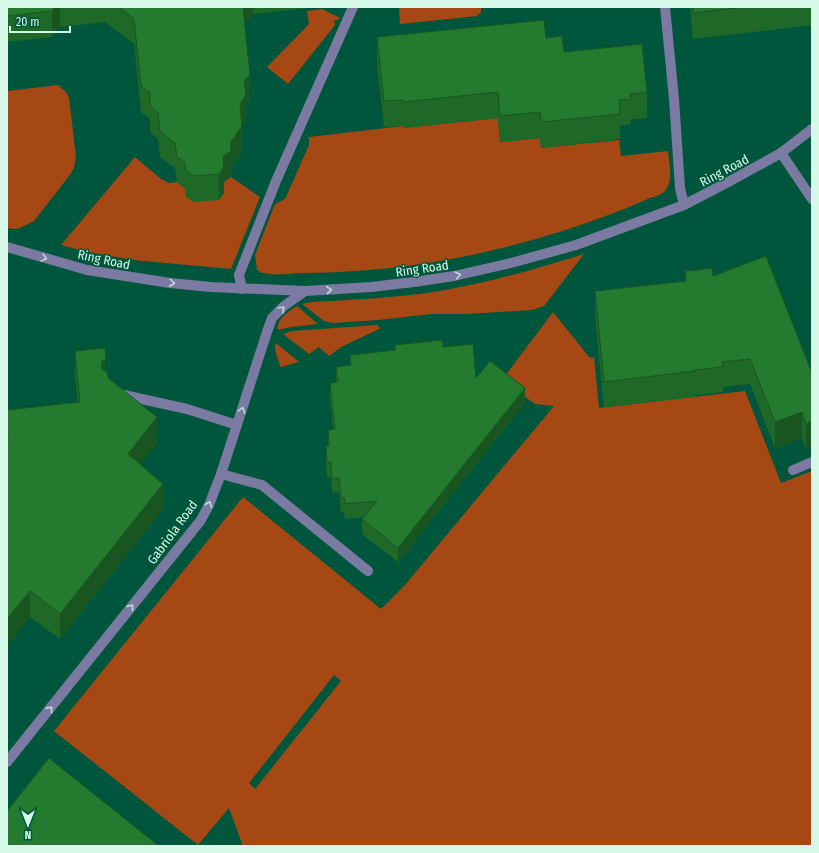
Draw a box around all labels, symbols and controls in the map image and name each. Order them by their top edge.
scale bar [10,8,70,34]
text: 20 m [16,15,40,29]
street label: Ring Road [697,151,751,190]
street label: Ring Road [76,247,132,272]
one-way arrow [41,253,48,262]
street label: Ring Road [395,257,450,280]
one-way arrow [455,272,462,280]
one-way arrow [169,279,175,288]
one-way arrow [326,285,332,294]
one-way arrow [277,306,285,313]
one-way arrow [237,407,246,414]
street label: Gabriola Road [144,497,201,567]
one-way arrow [204,500,212,508]
one-way arrow [127,605,134,612]
one-way arrow [46,706,53,713]
north arrow [8,805,48,845]
text: N [25,828,31,841]

